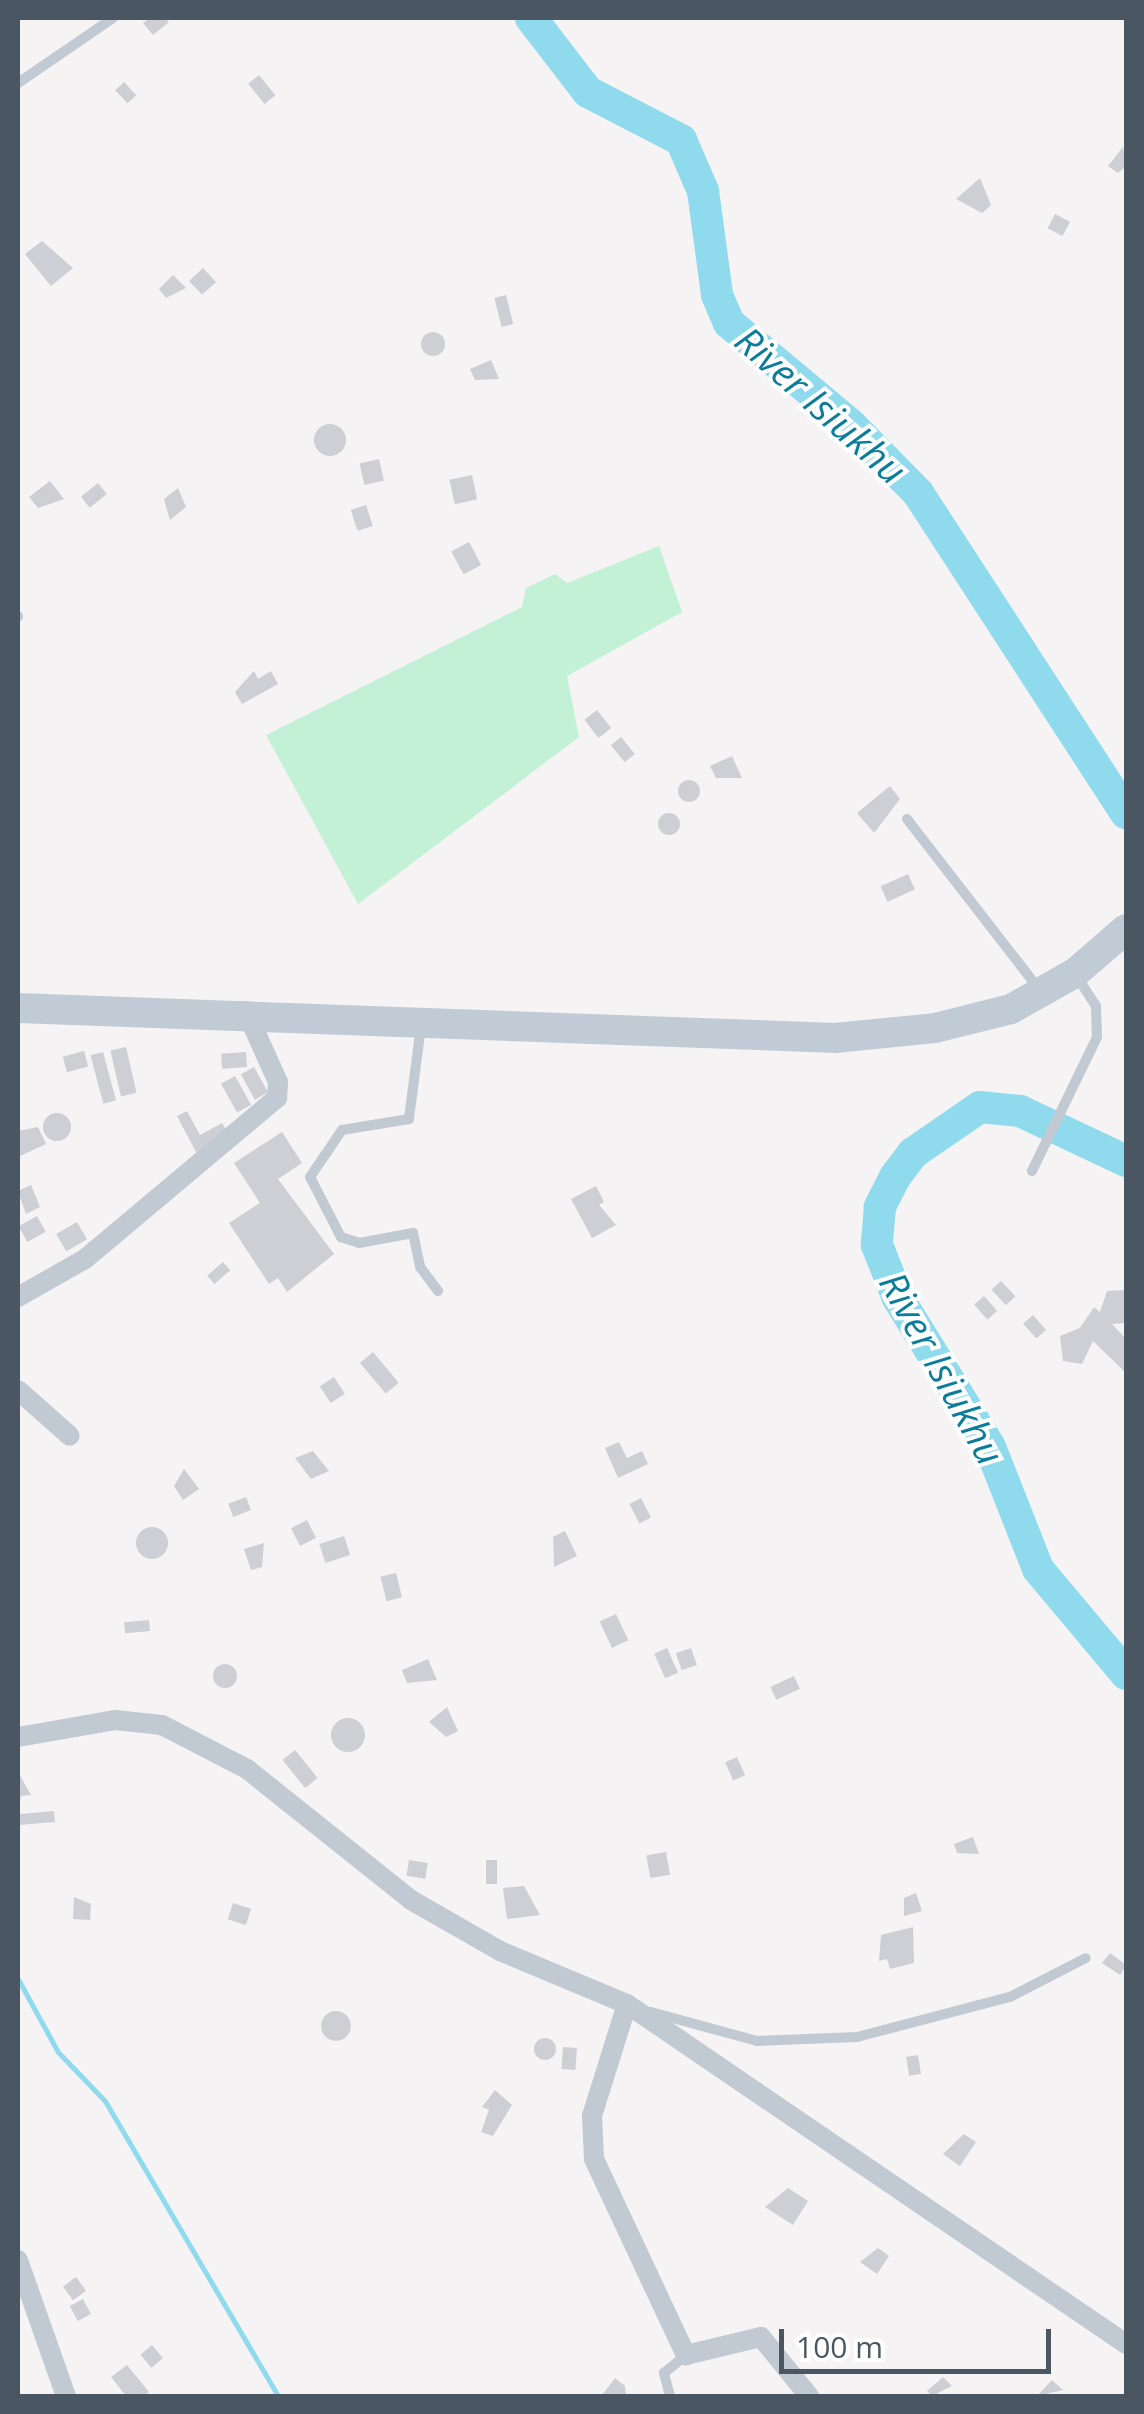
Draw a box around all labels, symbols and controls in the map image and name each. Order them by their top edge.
water label: River Isiukhu [727,317,915,493]
water label: River Isiukhu [870,1264,1014,1472]
scale bar [784,2309,1056,2371]
text: 100 m [796,2326,883,2367]

